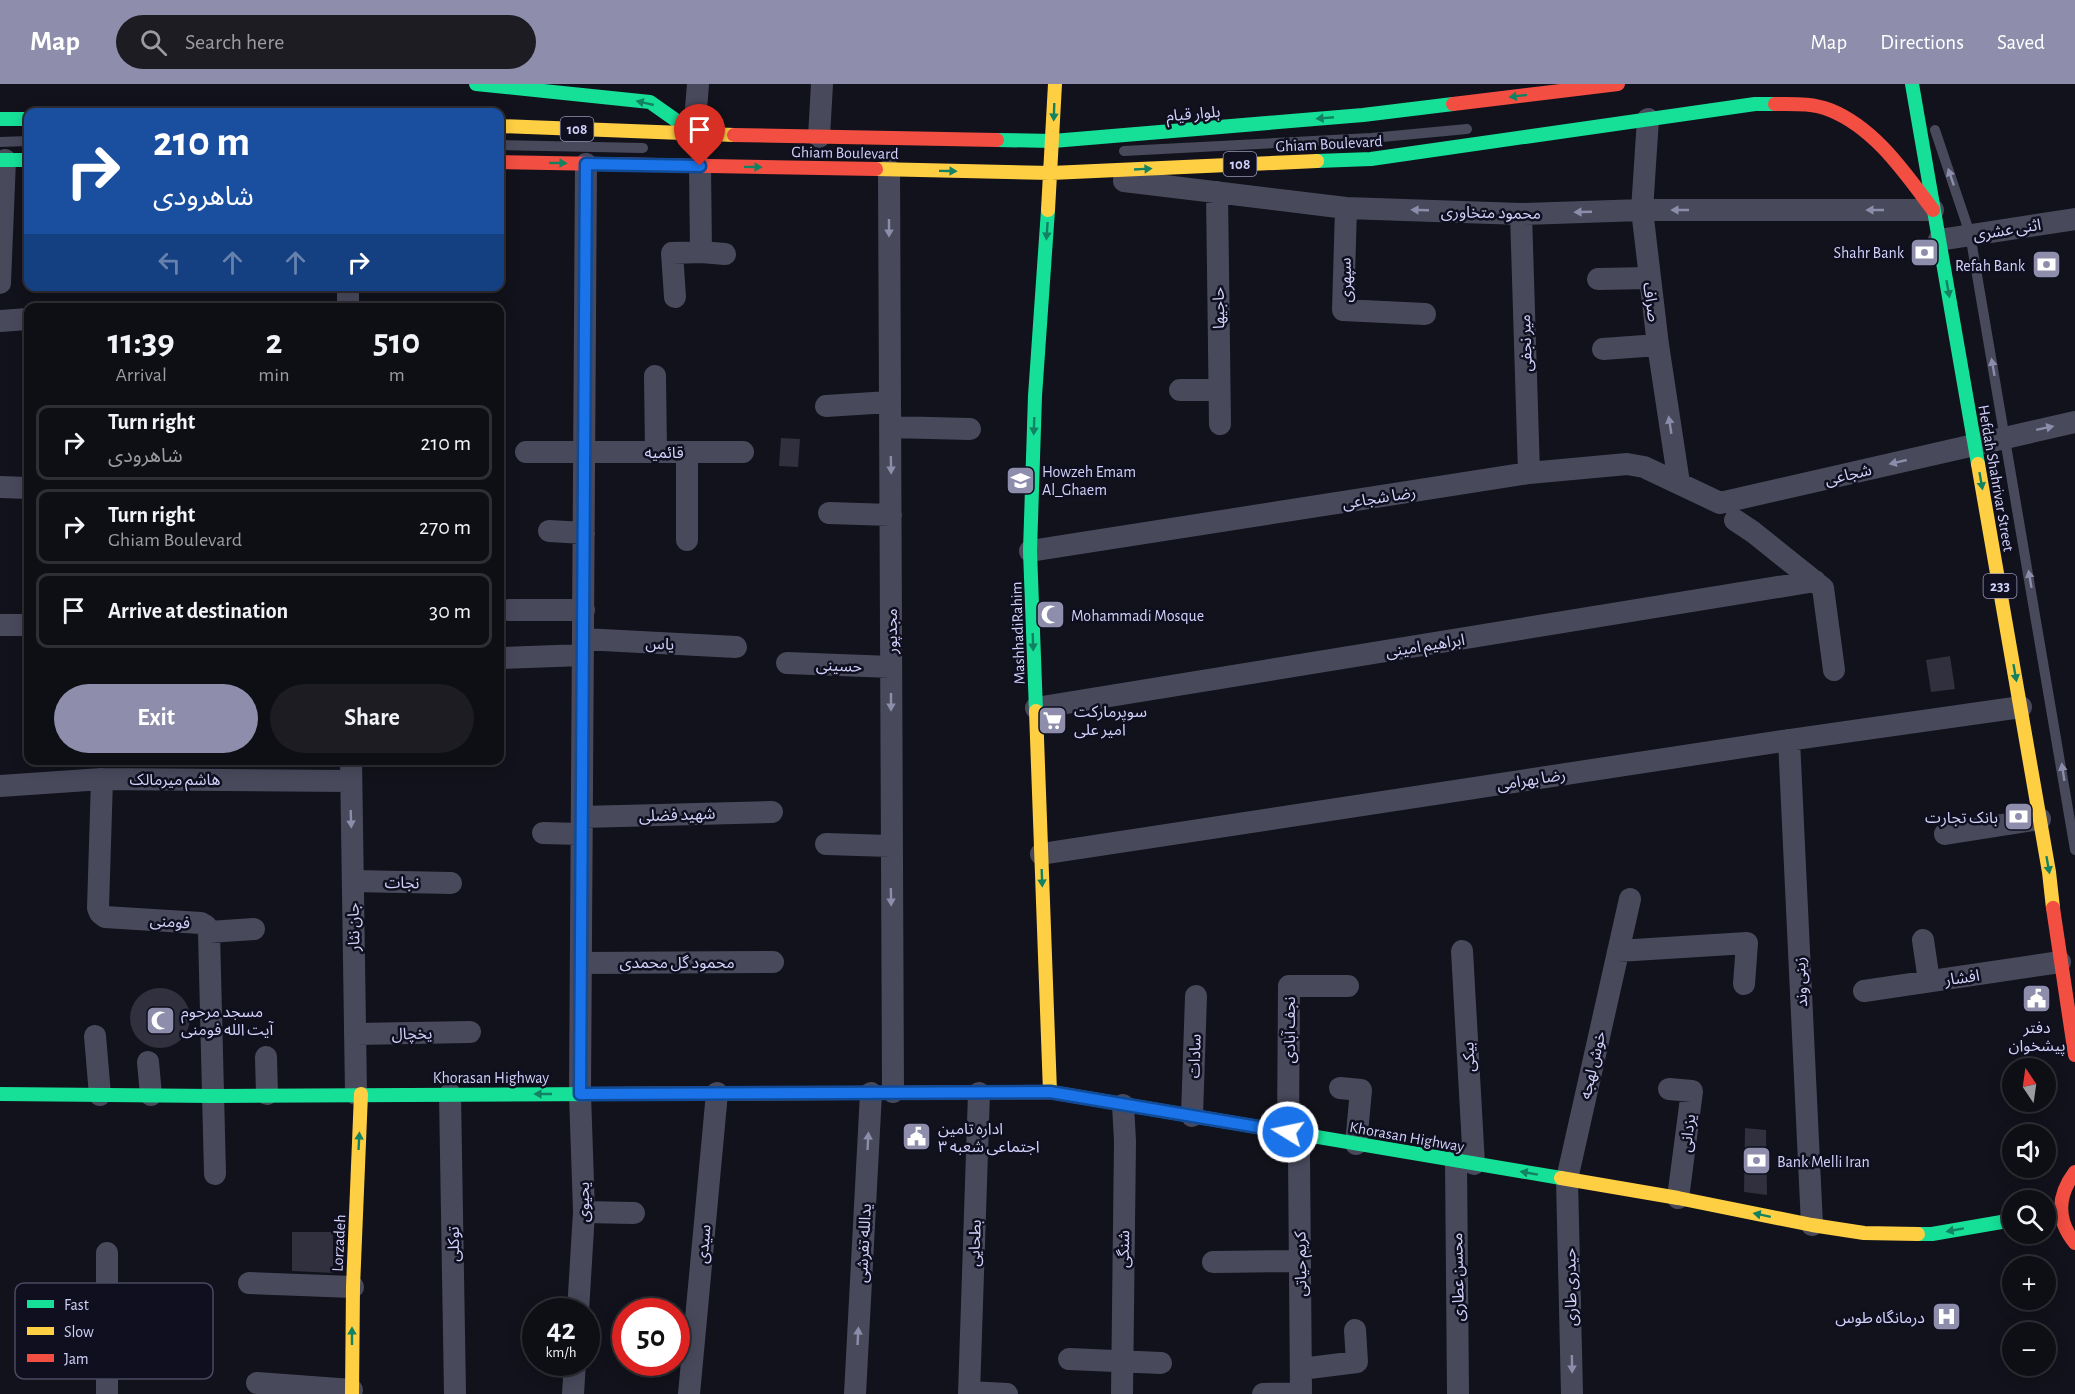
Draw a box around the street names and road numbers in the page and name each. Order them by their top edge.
street label: بلوار قیام [1165,104,1221,128]
road number: 108 [560,117,594,141]
street label: Ghiam Boulevard [1275,133,1383,155]
street label: Ghiam Boulevard [791,144,899,162]
road number: 108 [1224,152,1256,176]
street label: محمود متخاوری [1441,204,1541,223]
street label: اثنی عشری [1972,217,2042,244]
street label: سپهری [1338,257,1357,303]
street label: صراف [1639,281,1662,323]
street label: حاجیها [1211,287,1228,329]
street label: میر نجفی [1517,314,1536,372]
street label: Hefdah Shahrivar Street [1975,404,2017,553]
street label: قائمیه [644,445,684,461]
street label: شجاعی [1823,462,1873,489]
street label: رضا شجاعی [1341,484,1417,513]
road number: 233 [1984,574,2016,598]
street label: MashhadiRahim [1008,581,1028,685]
street label: مجدپور [884,608,902,655]
street label: ابراهیم امینی [1384,632,1467,664]
street label: یاس [645,635,675,654]
street label: حسینی [816,657,862,676]
street label: رضا بهرامی [1496,767,1567,794]
street label: هاشم میرمالک [130,772,220,792]
street label: شهید فضلی [638,806,716,825]
street label: نجات [384,875,420,891]
street label: جان نثار [346,903,363,952]
street label: فومنی [149,913,191,932]
street label: محمود گل محمدی [619,954,735,972]
street label: زینی وند [1792,956,1811,1007]
street label: افشار [1943,968,1981,989]
street label: نجف آبادی [1281,996,1299,1064]
street label: یخچال [391,1026,433,1044]
street label: خوش لهجه [1577,1030,1610,1101]
street label: سادات [1186,1034,1204,1079]
street label: بیکی [1460,1041,1479,1072]
street label: Khorasan Highway [433,1070,549,1087]
street label: یزدانی [1678,1113,1699,1153]
street label: Khorasan Highway [1348,1119,1466,1156]
street label: یحیوی [576,1182,593,1222]
street label: یدالله تفرشی [854,1203,875,1283]
street label: Lorzadeh [330,1214,348,1272]
street label: بطحایی [966,1219,985,1267]
street label: سیدی [694,1224,715,1264]
street label: توکلی [446,1226,463,1262]
street label: شنگی [1115,1230,1133,1268]
street label: کریم حیاتی [1292,1231,1314,1297]
street label: محسن عطاری [1449,1233,1468,1321]
street label: حیدری طاری [1562,1248,1581,1326]

